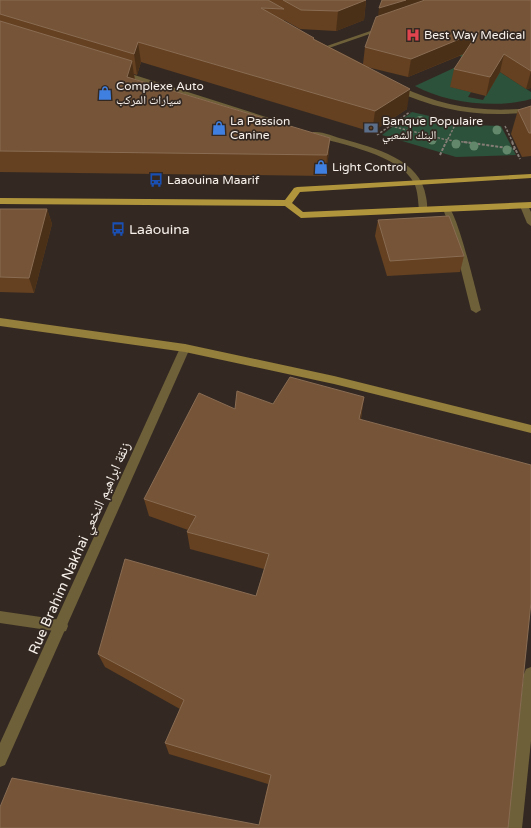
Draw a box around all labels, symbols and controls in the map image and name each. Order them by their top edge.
hospital icon: Best Way Medical [405,27,421,43]
place label: Best Way Medical [424,28,525,42]
place label: Complexe Auto سيارات المركب [116,79,204,107]
shop icon: Complexe Auto سيارات المركب [97,85,113,101]
place label: La Passion Canine [230,114,290,142]
place label: Banque Populaire البنك الشعبي [382,114,483,145]
shop icon: La Passion Canine [211,120,227,136]
bank icon: Banque Populaire البنك الشعبي [363,120,379,136]
shop icon: Light Control [313,159,329,175]
place label: Light Control [332,160,406,174]
bus stop icon: Laaouina Maarif [148,172,164,188]
place label: Laaouina Maarif [167,173,260,187]
bus stop icon: Laâouina [110,221,126,237]
place label: Laâouina [129,221,190,238]
street label: Rue Brahim Nakhai زنقة ابراهيم النخعي [25,439,136,658]

